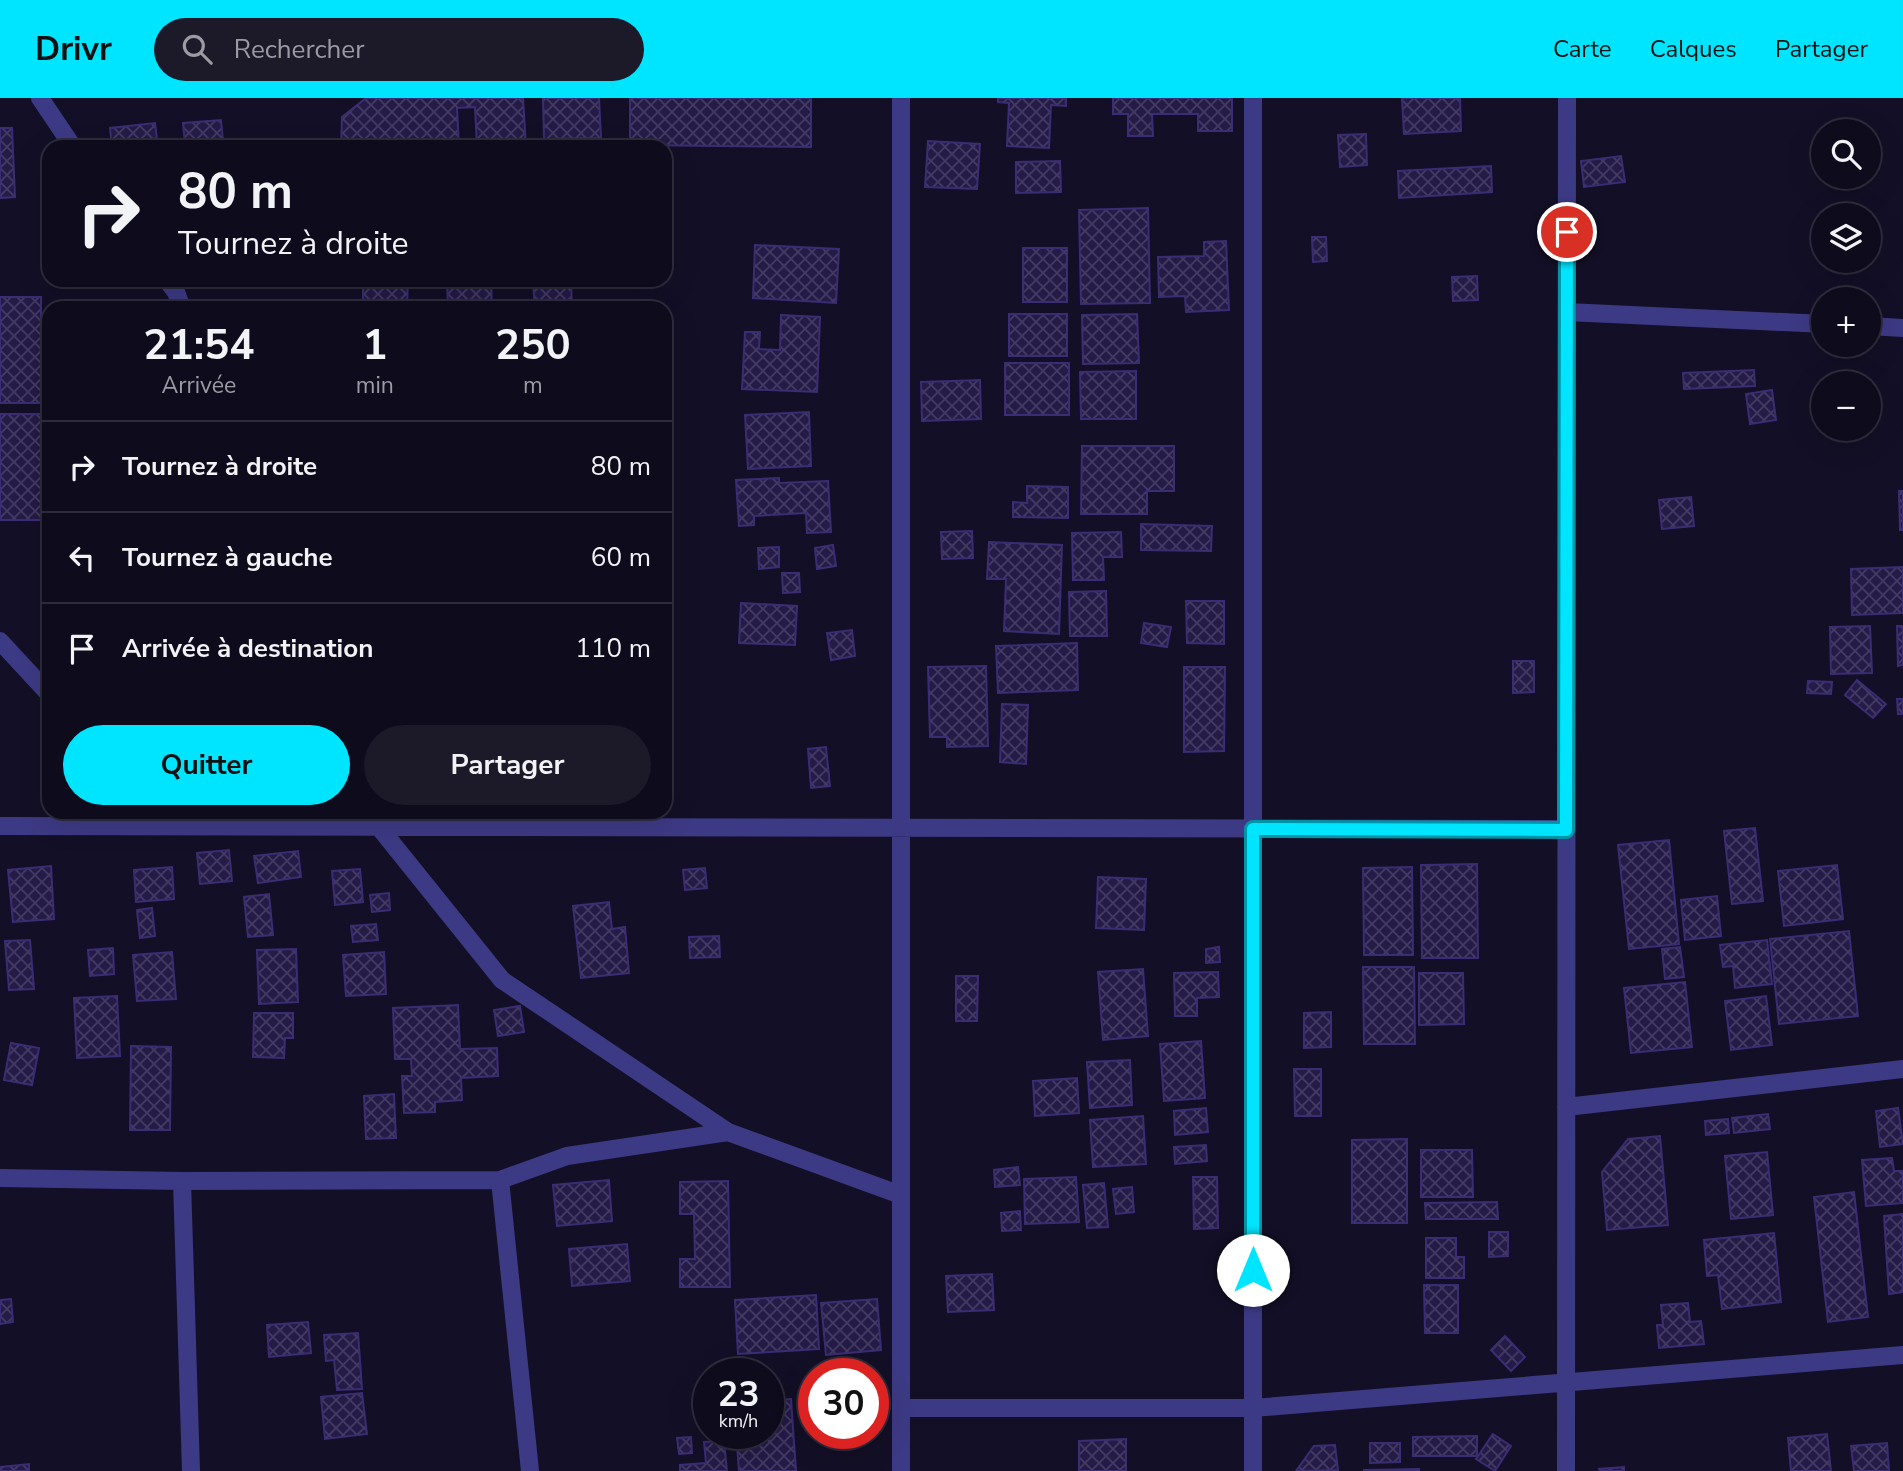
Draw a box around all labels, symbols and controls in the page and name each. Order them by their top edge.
search box [154,18,644,81]
text: Drivr [35,27,112,72]
icon: search [178,30,216,68]
text: Rechercher [234,32,364,67]
text: Carte [1553,33,1612,65]
text: Calques [1650,33,1737,65]
text: Partager [1775,33,1868,65]
map controls [1811,119,1881,441]
button: search [1811,119,1881,189]
text: 80 m [178,158,293,225]
icon: right [63,168,154,259]
pin [1537,202,1597,262]
button: layers [1811,203,1881,273]
icon: arrive [1548,213,1586,251]
text: Tournez à droite [178,222,409,265]
button: + [1811,287,1881,357]
text: 21:54 [143,317,254,374]
text: 1 [362,317,387,374]
text: 250 [495,317,571,374]
text: Arrivée [162,370,236,401]
text: min [356,370,394,401]
text: m [523,370,543,401]
button: − [1811,371,1881,441]
icon: right [63,448,101,486]
text: Tournez à droite [122,449,317,484]
text: 80 m [591,449,651,484]
icon: left [63,539,101,577]
text: Tournez à gauche [122,540,333,575]
text: 60 m [591,540,651,575]
icon: arrive [63,630,101,668]
text: Arrivée à destination [122,631,373,666]
text: 110 m [575,631,651,666]
button: Quitter [63,725,350,805]
button: Partager [364,725,651,805]
position arrow [1216,1233,1290,1307]
speed limit sign: 30 [798,1358,889,1449]
text: 23 [717,1371,760,1418]
text: km/h [719,1409,758,1433]

